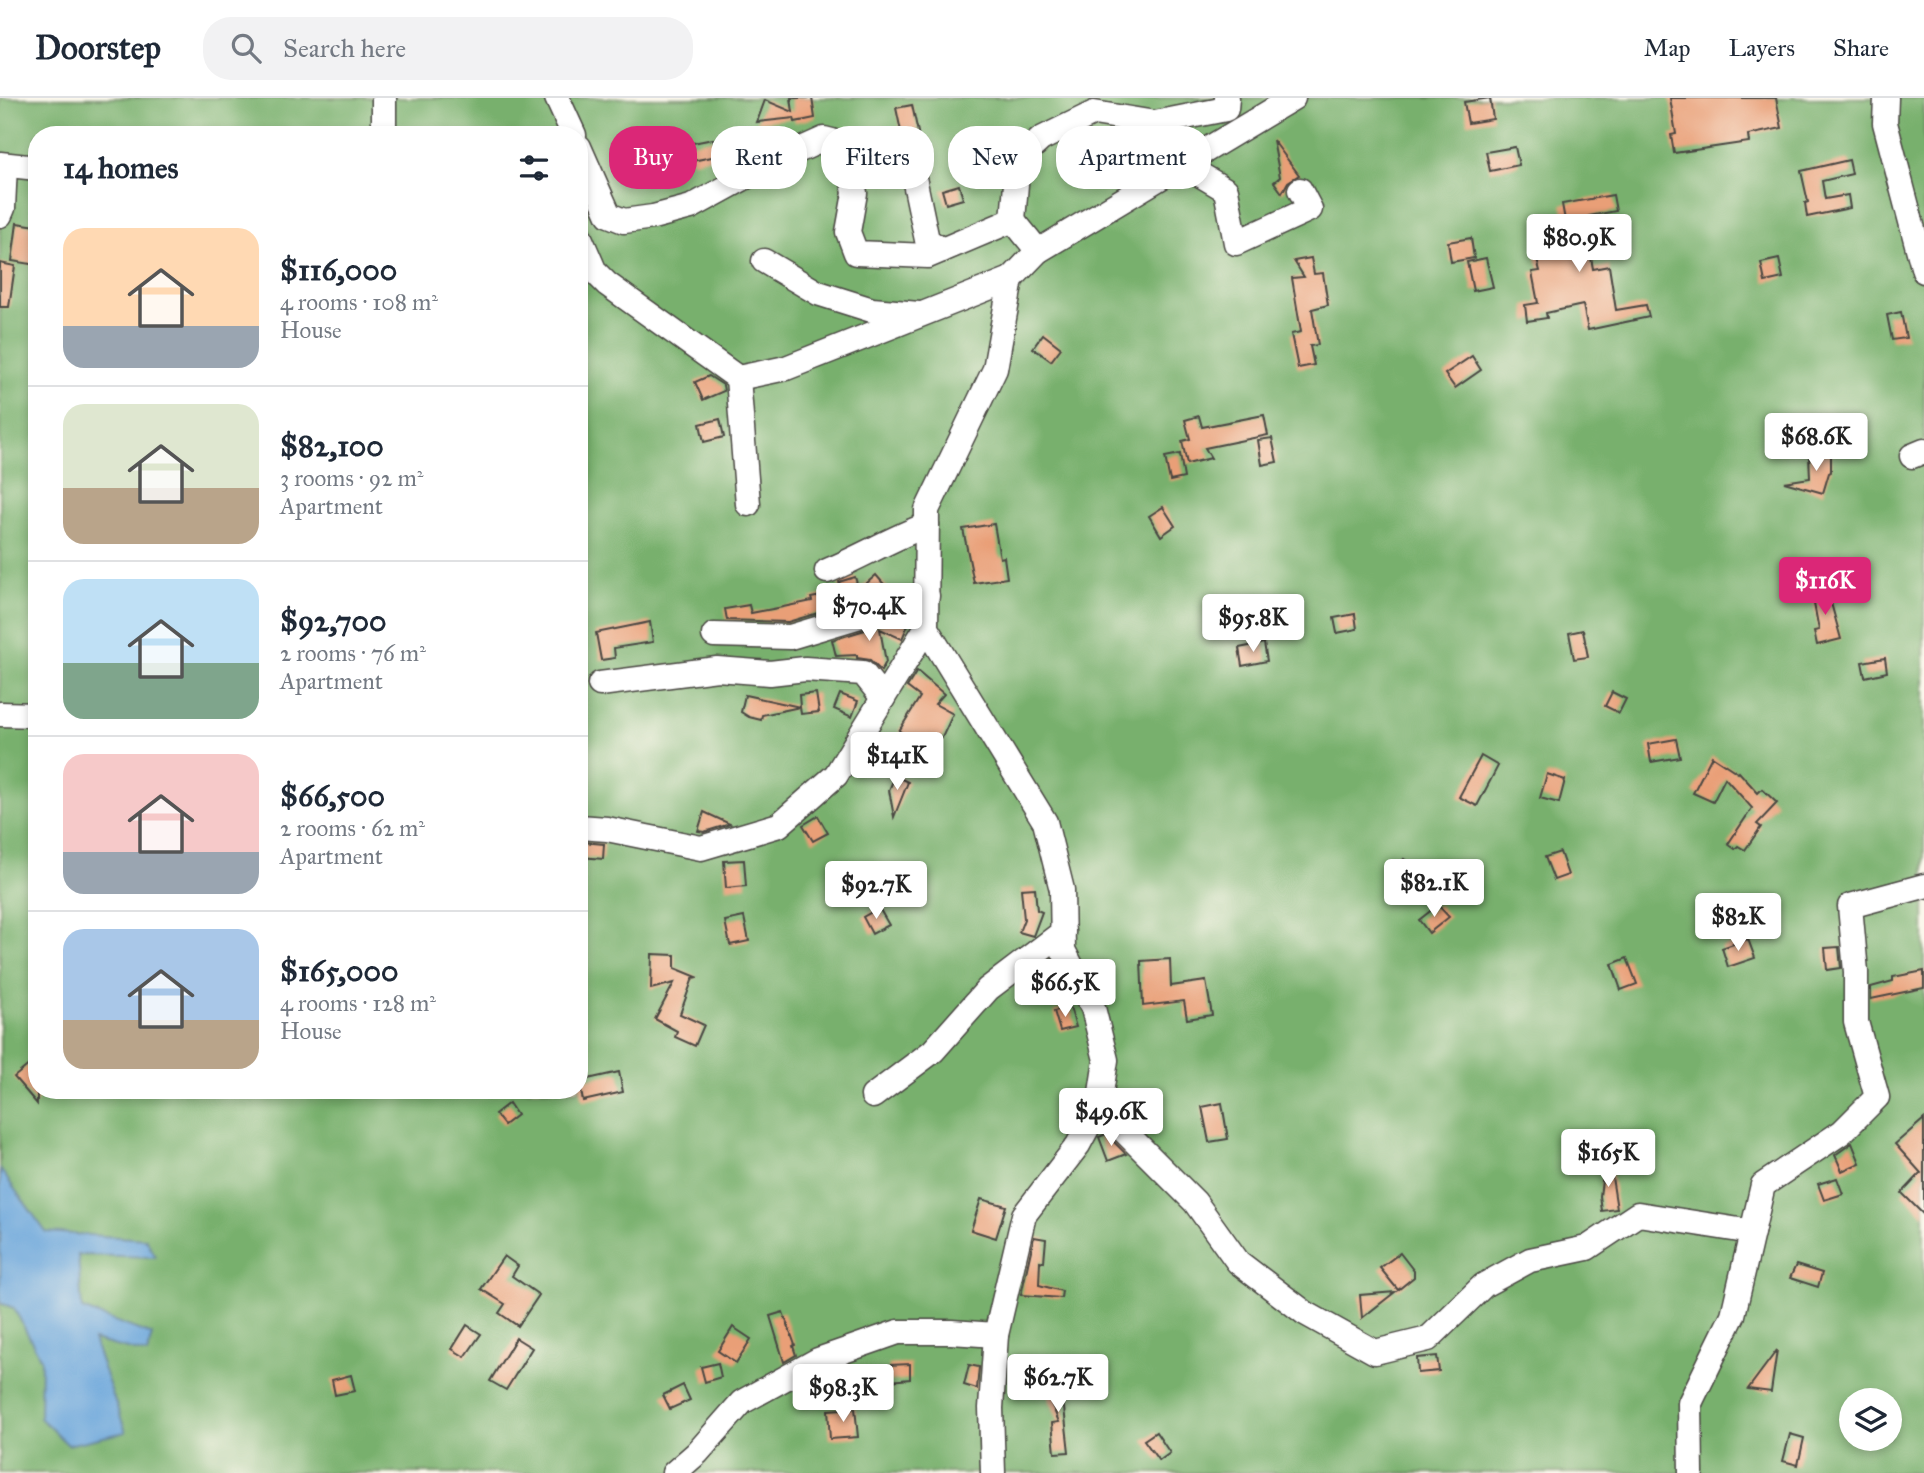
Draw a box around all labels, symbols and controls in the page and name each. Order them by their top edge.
search box [203,17,693,80]
text: Doorstep [35,28,161,68]
icon: search [227,29,265,67]
text: Search here [283,32,406,64]
text: Map [1644,33,1691,63]
text: Layers [1729,33,1795,63]
text: Share [1833,33,1889,63]
chip: Buy [609,126,697,189]
chip: Rent [711,126,807,189]
chip: Filters [821,126,934,189]
chip: New [948,126,1042,189]
chip: Apartment [1056,126,1211,189]
icon: filters [515,149,553,187]
text: 14 homes [63,150,178,186]
pin: $80.9K [1522,214,1636,274]
text: $80.9K [1543,223,1615,251]
text: $116,000 [280,252,397,288]
icon: home [119,256,203,340]
text: 4 rooms · 108 m² [280,288,438,316]
text: House [280,316,342,344]
pin: $68.6K [1759,414,1873,473]
text: $68.6K [1781,422,1851,450]
text: $82,100 [280,428,384,464]
icon: home [119,432,203,516]
text: 3 rooms · 92 m² [280,464,423,492]
text: Apartment [280,492,383,520]
pin: $116K [1776,558,1874,617]
text: $116K [1795,566,1855,594]
pin: $70.4K [812,584,926,643]
text: $70.4K [832,592,906,620]
pin: $95.8K [1196,594,1310,654]
text: $92,700 [280,603,387,639]
text: $95.8K [1218,603,1288,631]
icon: home [119,607,203,691]
text: 2 rooms · 76 m² [280,639,426,667]
text: Apartment [280,667,383,695]
pin: $141K [848,732,946,792]
text: $141K [866,741,928,769]
text: $66,500 [280,778,385,814]
icon: home [119,782,203,866]
text: 2 rooms · 62 m² [280,814,425,842]
text: Apartment [280,842,383,870]
pin: $82.1K [1377,860,1491,919]
pin: $92.7K [819,862,933,921]
text: $82.1K [1400,868,1468,896]
text: $92.7K [841,870,911,898]
pin: $82K [1697,894,1779,953]
text: $82K [1711,902,1765,930]
text: $165,000 [280,953,398,989]
icon: home [119,957,203,1041]
pin: $66.5K [1008,960,1122,1019]
text: $66.5K [1031,968,1099,996]
text: 4 rooms · 128 m² [280,989,436,1017]
text: House [280,1017,342,1045]
pin: $49.6K [1054,1088,1168,1148]
text: $49.6K [1075,1097,1147,1125]
pin: $165K [1559,1130,1657,1189]
text: $165K [1577,1138,1639,1166]
pin: $62.7K [1001,1354,1115,1414]
text: $62.7K [1023,1363,1093,1391]
pin: $98.3K [786,1364,900,1424]
text: $98.3K [809,1373,877,1401]
map controls [1839,1388,1902,1451]
button: layers [1839,1388,1902,1451]

